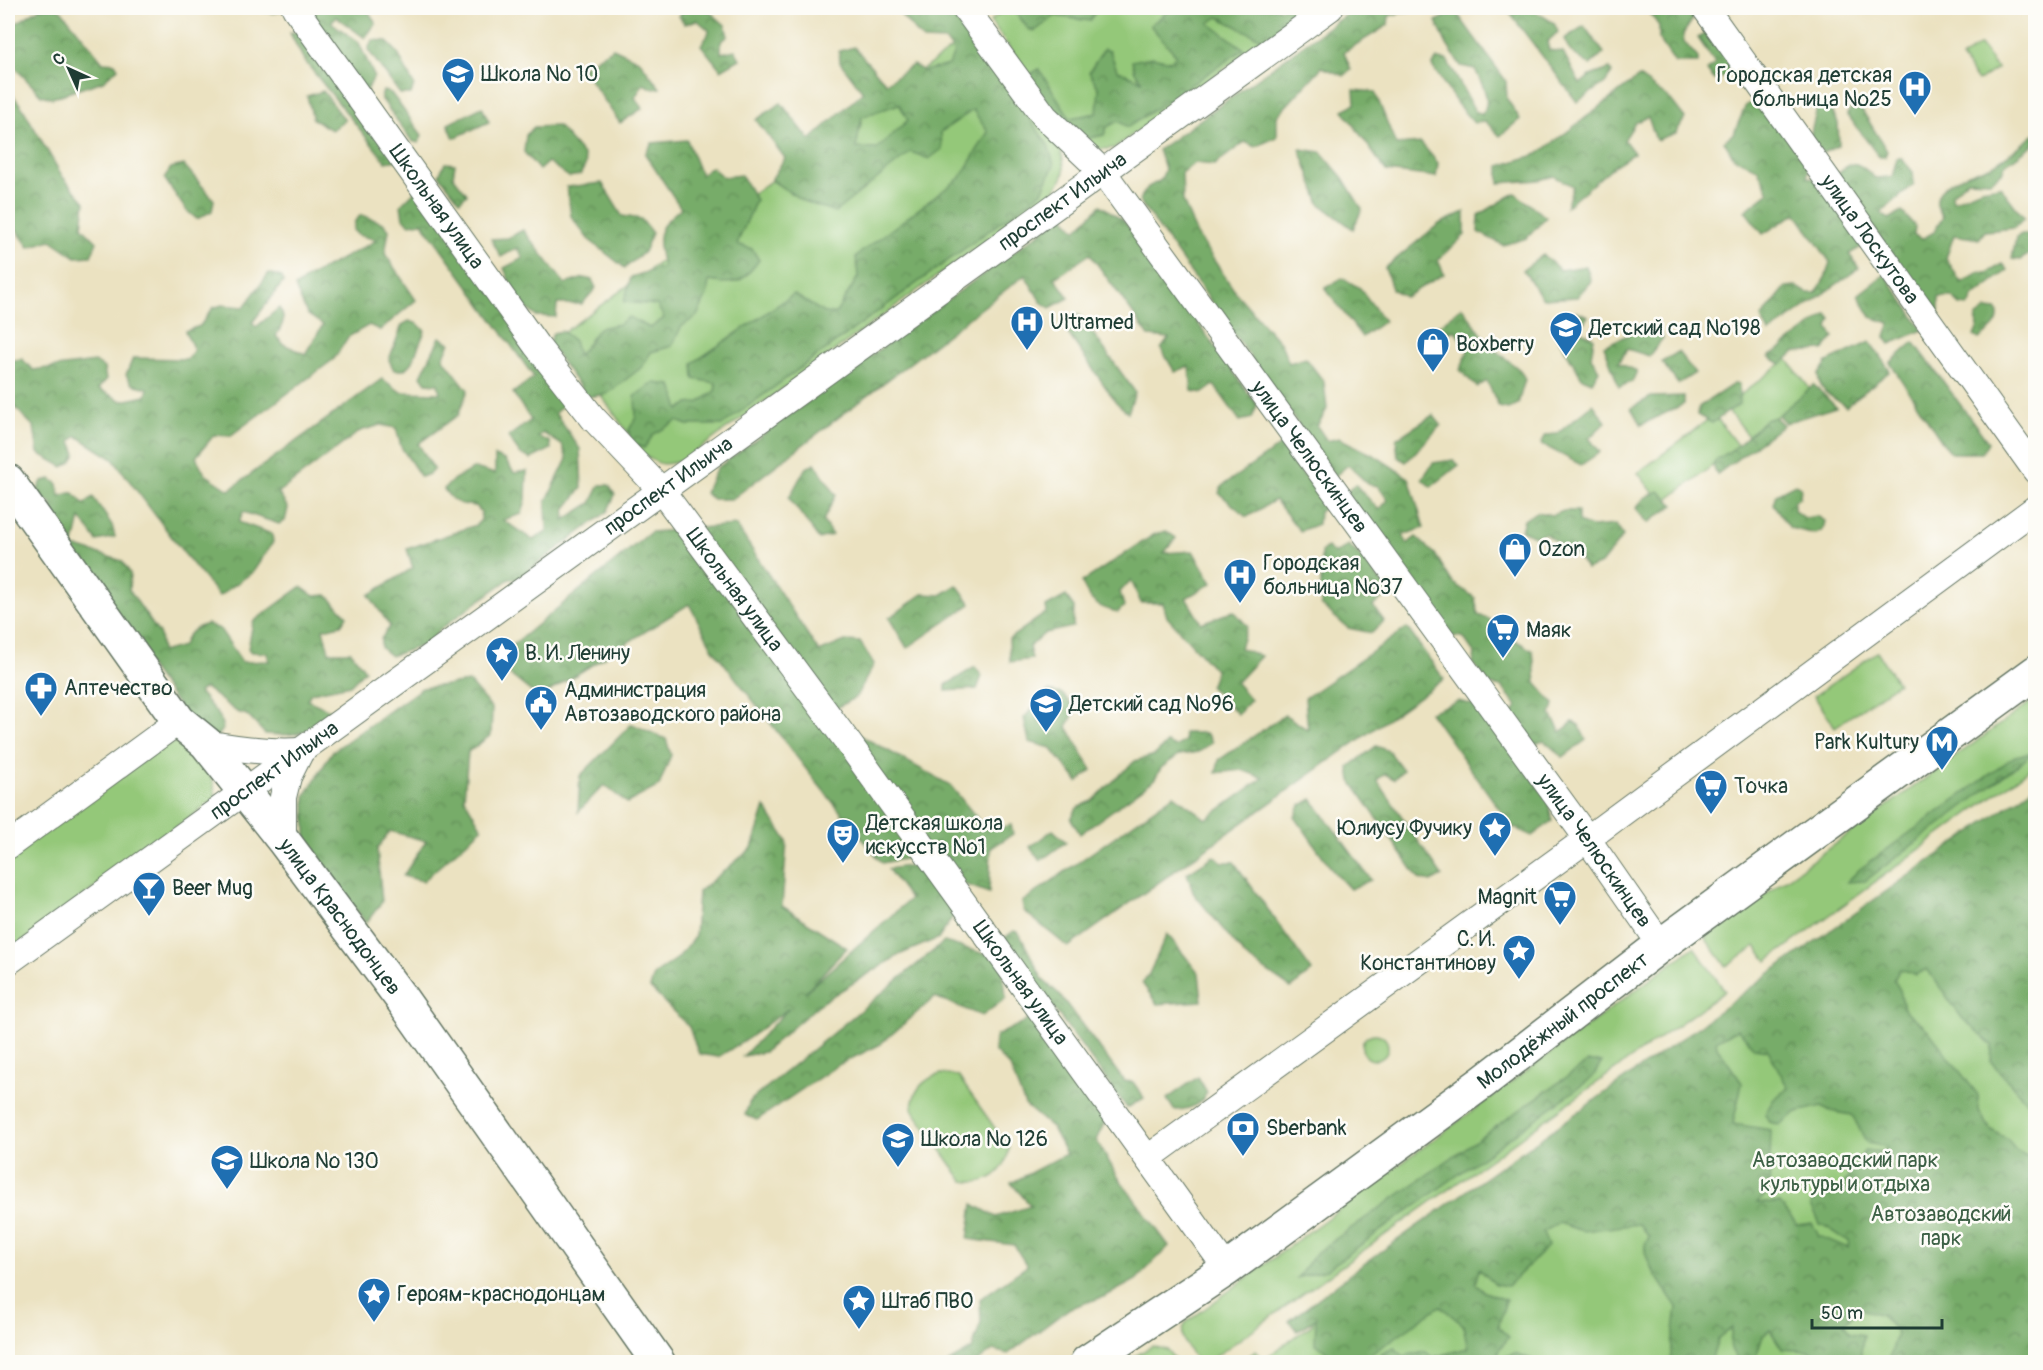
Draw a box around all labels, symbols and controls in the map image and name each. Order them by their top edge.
north arrow [39,39,99,99]
text: С [49,48,70,70]
school or university icon: Школа № 10 [440,56,476,103]
place label: Школа № 10 [481,61,598,88]
place label: Городская детская больница №25 [1717,62,1892,113]
hospital icon: Городская детская больница №25 [1897,69,1933,116]
street label: Школьная улица [383,139,490,274]
street label: проспект Ильича [993,146,1132,257]
street label: улица Лоскутова [1814,168,1925,309]
hospital icon: Ultramed [1009,304,1045,351]
place label: Ultramed [1050,309,1134,336]
school or university icon: Детский сад №198 [1548,310,1584,357]
place label: Детский сад №198 [1588,315,1761,342]
shop icon: Boxberry [1415,326,1451,373]
place label: Boxberry [1456,331,1534,358]
street label: улица Челюскинцев [1244,374,1374,539]
street label: проспект Ильича [599,430,738,542]
street label: Школьная улица [680,523,789,657]
shop icon: Ozon [1497,531,1533,578]
place label: Ozon [1538,536,1585,563]
place label: Городская больница №37 [1263,550,1403,601]
hospital icon: Городская больница №37 [1222,557,1258,604]
supermarket icon: Маяк [1485,612,1521,659]
place label: Маяк [1526,617,1572,644]
place icon: В. И. Ленину [484,635,520,682]
place label: В. И. Ленину [525,640,630,667]
pharmacy icon: Аптечество [23,670,59,717]
place label: Аптечество [64,675,173,702]
place label: Администрация Автозаводского района [564,677,781,728]
public building icon: Администрация Автозаводского района [523,684,559,731]
school or university icon: Детский сад №96 [1028,686,1064,733]
place label: Детский сад №96 [1068,691,1234,718]
street label: проспект Ильича [204,715,344,826]
metro station icon: Park Kultury [1924,724,1960,771]
place label: Park Kultury [1814,729,1919,756]
street label: улица Челюскинцев [1530,768,1658,933]
supermarket icon: Точка [1693,768,1729,815]
place label: Точка [1734,773,1788,800]
place label: Детская школа искусств №1 [865,810,1003,861]
place icon: Юлиусу Фучику [1477,810,1513,857]
place label: Юлиусу Фучику [1338,815,1472,842]
theatre icon: Детская школа искусств №1 [825,817,861,864]
street label: улица Краснодонцев [272,832,407,1001]
bar icon: Beer Mug [131,870,167,917]
place label: Beer Mug [172,875,253,902]
supermarket icon: Magnit [1542,879,1578,926]
place label: Magnit [1477,884,1538,911]
street label: Школьная улица [967,915,1074,1050]
place label: С. И. Константинову [1360,926,1496,977]
place icon: С. И. Константинову [1501,933,1537,980]
street label: Молодёжный проспект [1472,946,1655,1096]
bank icon: Sberbank [1225,1110,1261,1157]
place label: Sberbank [1266,1115,1347,1142]
school or university icon: Школа № 126 [880,1121,916,1168]
place label: Школа № 126 [921,1126,1048,1153]
school or university icon: Школа № 130 [209,1143,245,1190]
park label: Автозаводский парк культуры и отдыха [1752,1147,1938,1198]
place label: Школа № 130 [250,1148,379,1175]
park label: Автозаводский парк [1871,1201,2011,1252]
place icon: Героям-краснодонцам [356,1276,392,1323]
place label: Героям-краснодонцам [397,1281,605,1308]
place icon: Штаб ПВО [841,1283,877,1330]
place label: Штаб ПВО [882,1288,973,1315]
scale bar [1812,1292,1942,1330]
text: 50 m [1821,1302,1863,1325]

